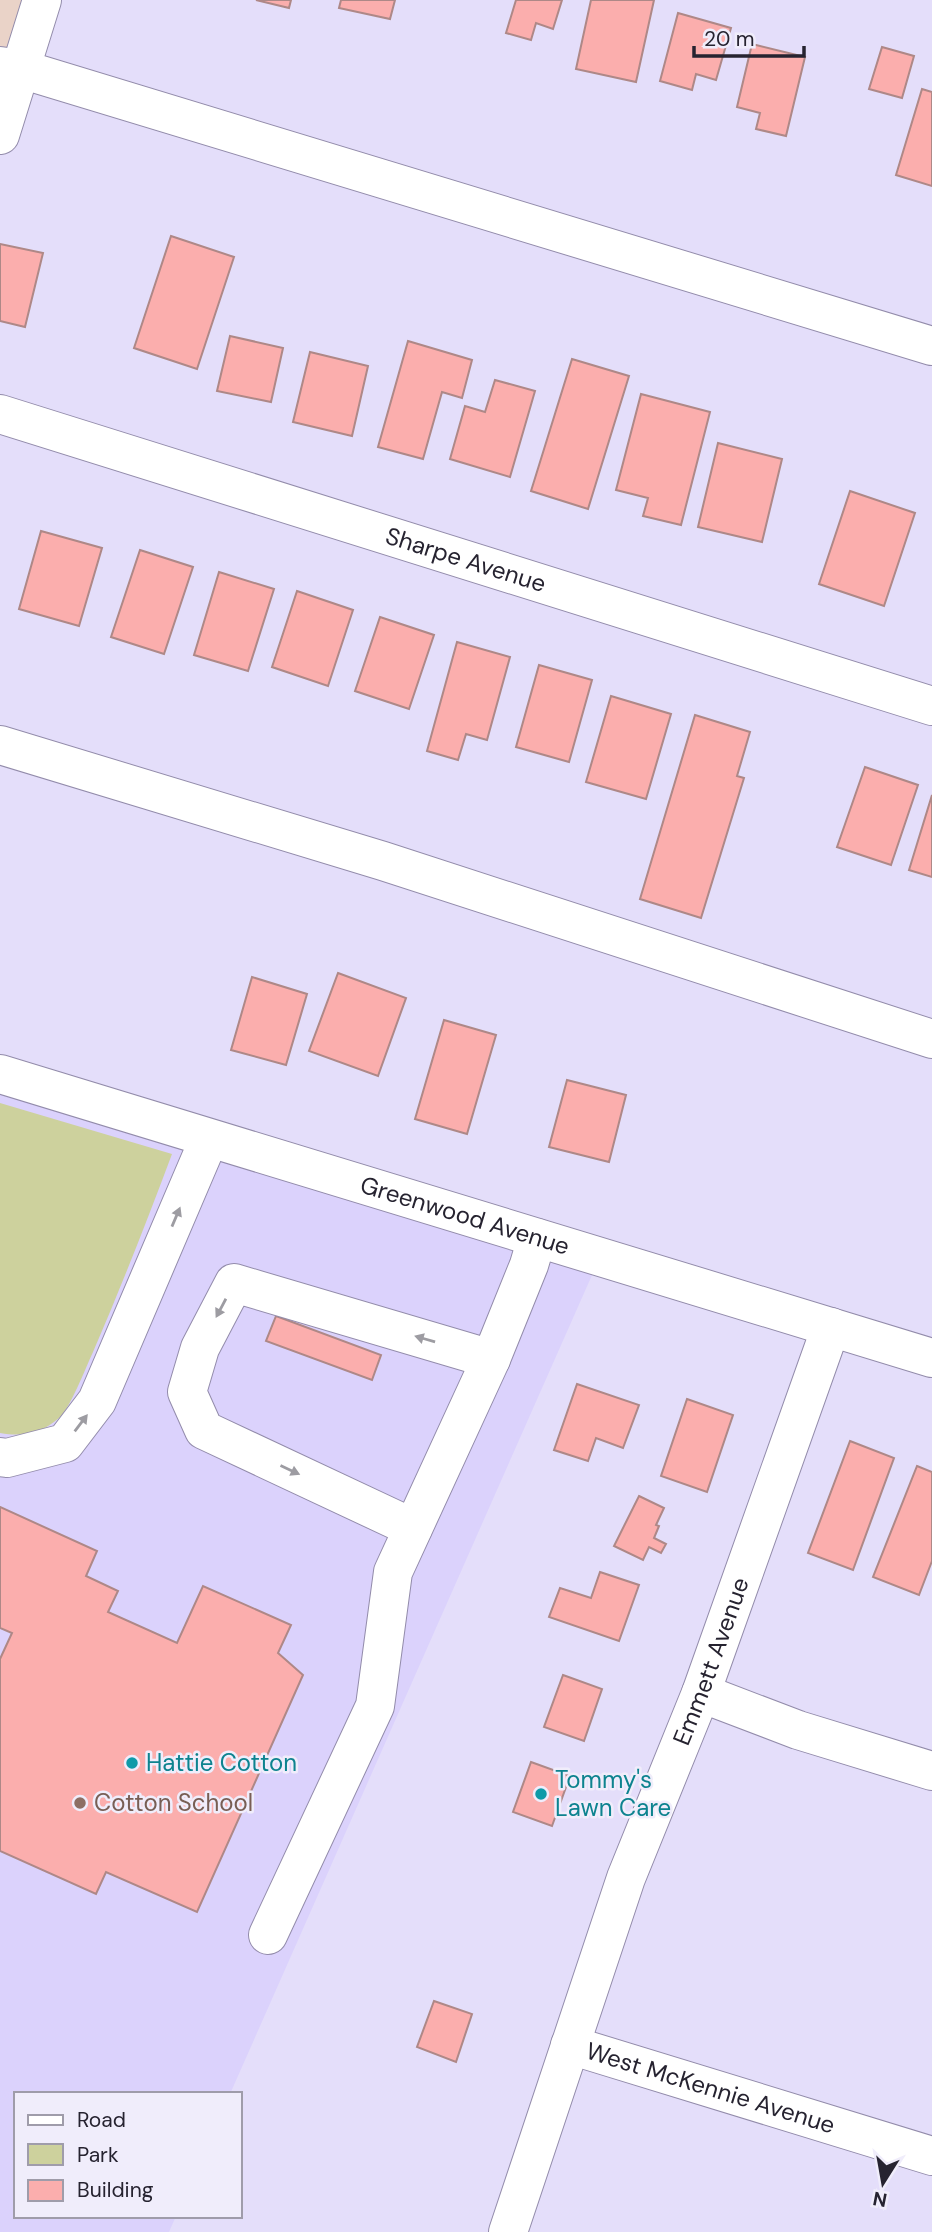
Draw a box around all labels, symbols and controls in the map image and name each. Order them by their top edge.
scale bar [694,14,804,58]
text: 20 m [704,25,755,53]
street label: Sharpe Avenue [382,520,550,599]
street label: Greenwood Avenue [357,1169,573,1262]
one-way arrow [170,1206,181,1227]
one-way arrow [215,1298,227,1318]
one-way arrow [415,1334,436,1344]
one-way arrow [73,1414,87,1432]
one-way arrow [280,1465,300,1476]
street label: Emmett Avenue [666,1573,756,1750]
place label: Hattie Cotton [146,1747,297,1778]
marker: Hattie Cotton [124,1755,140,1771]
place label: Tommy's Lawn Care [555,1764,671,1823]
marker: Tommy's Lawn Care [533,1786,549,1802]
place label: Cotton School [94,1787,253,1818]
marker: Cotton School [72,1795,88,1811]
street label: West McKennie Avenue [582,2035,839,2140]
legend [14,2092,242,2218]
text: Road [77,2106,126,2134]
text: Park [77,2141,119,2169]
north arrow [848,2148,918,2218]
text: Building [77,2176,154,2204]
text: N [871,2186,889,2213]

